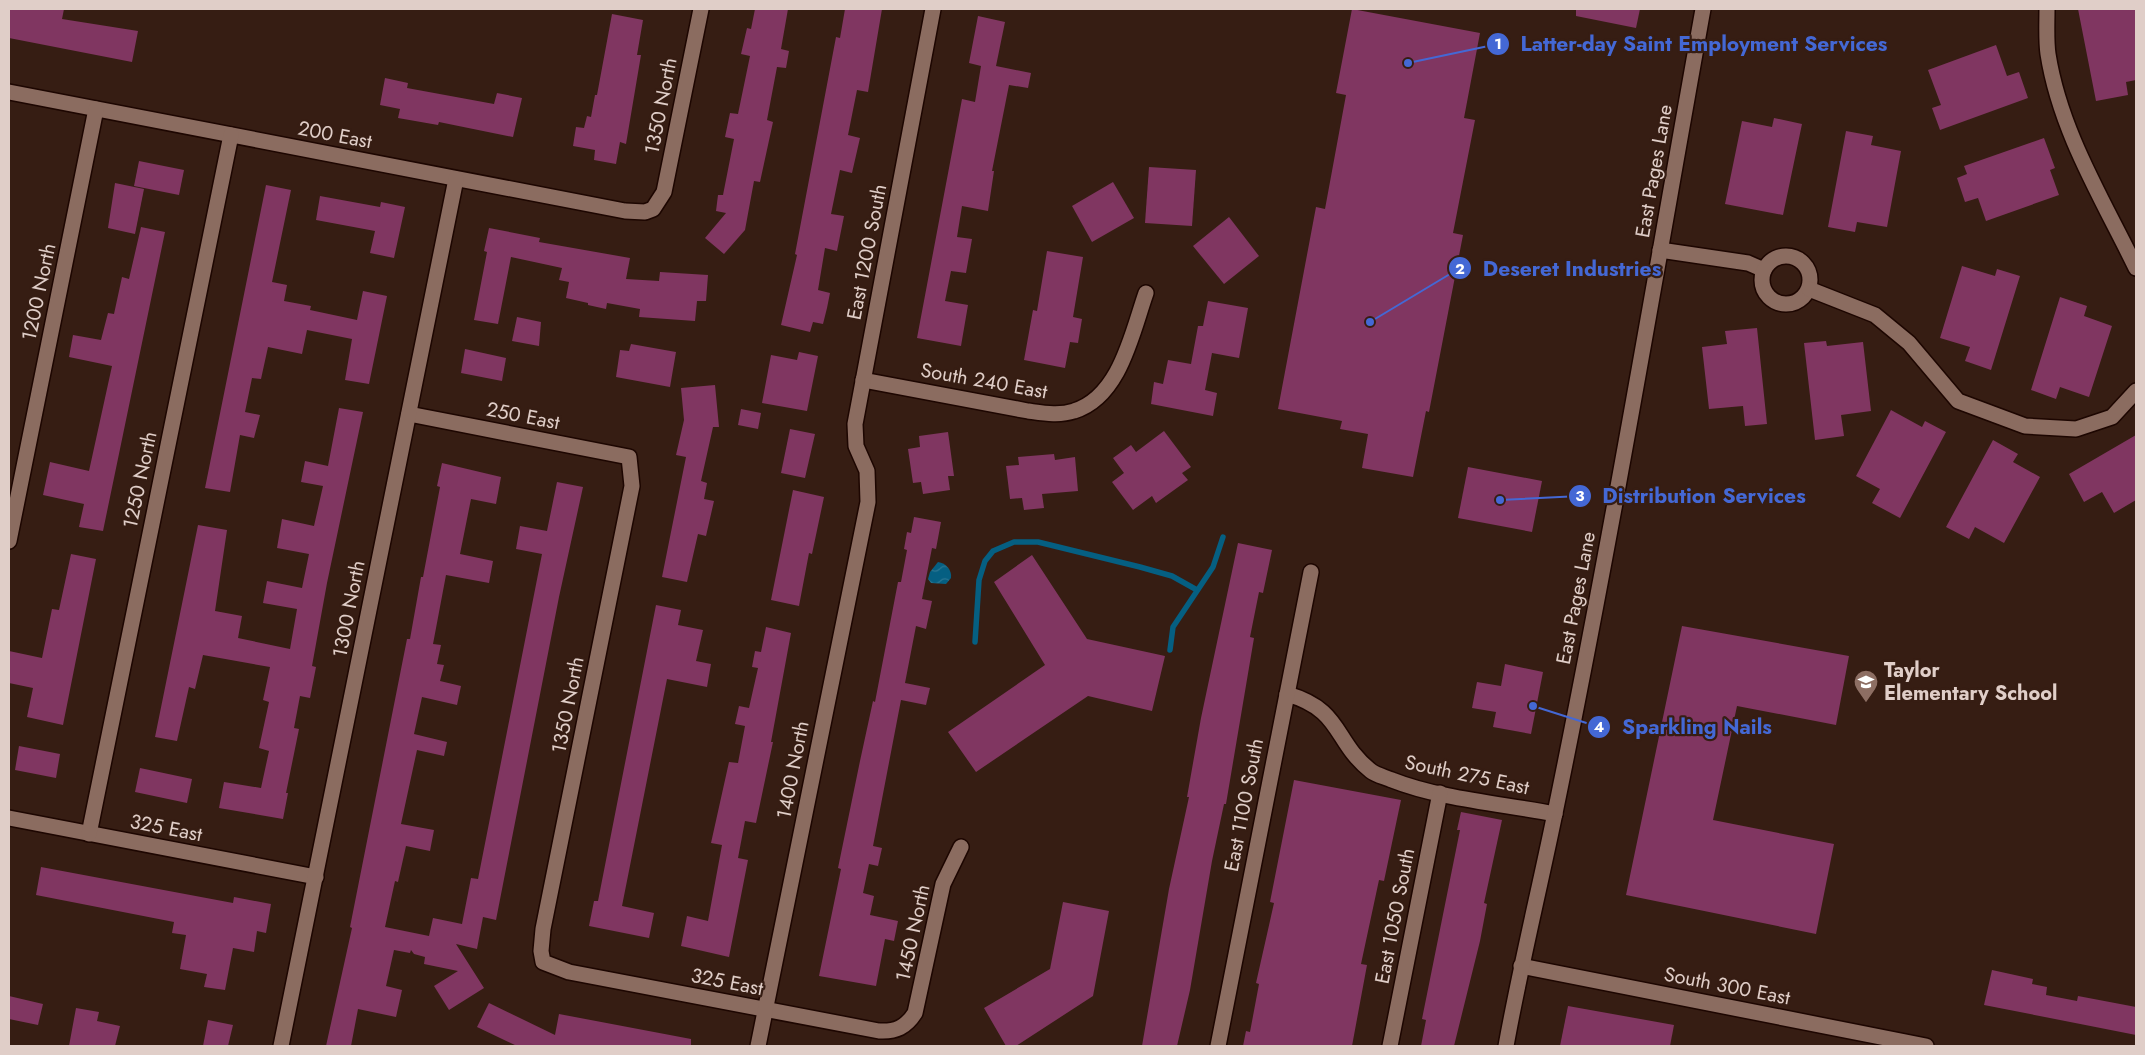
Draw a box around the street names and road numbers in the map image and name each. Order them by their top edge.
street label: 1350 North [637,55,685,157]
street label: East Pages Lane [1628,102,1680,240]
street label: 200 East [295,114,375,156]
street label: East 1200 South [840,182,894,322]
street label: 1200 North [15,241,63,343]
street label: South 240 East [918,356,1050,406]
street label: 250 East [484,395,562,437]
street label: 1250 North [116,429,164,531]
street label: East Pages Lane [1549,529,1603,667]
street label: 1300 North [325,558,373,660]
street label: 1350 North [544,654,592,756]
street label: 1400 North [769,719,817,821]
street label: East 1100 South [1217,736,1271,874]
street label: South 275 East [1402,748,1532,802]
street label: 325 East [127,807,205,849]
street label: East 1050 South [1368,846,1422,986]
street label: 1450 North [889,882,937,984]
street label: South 300 East [1661,960,1793,1012]
street label: 325 East [688,961,766,1003]

